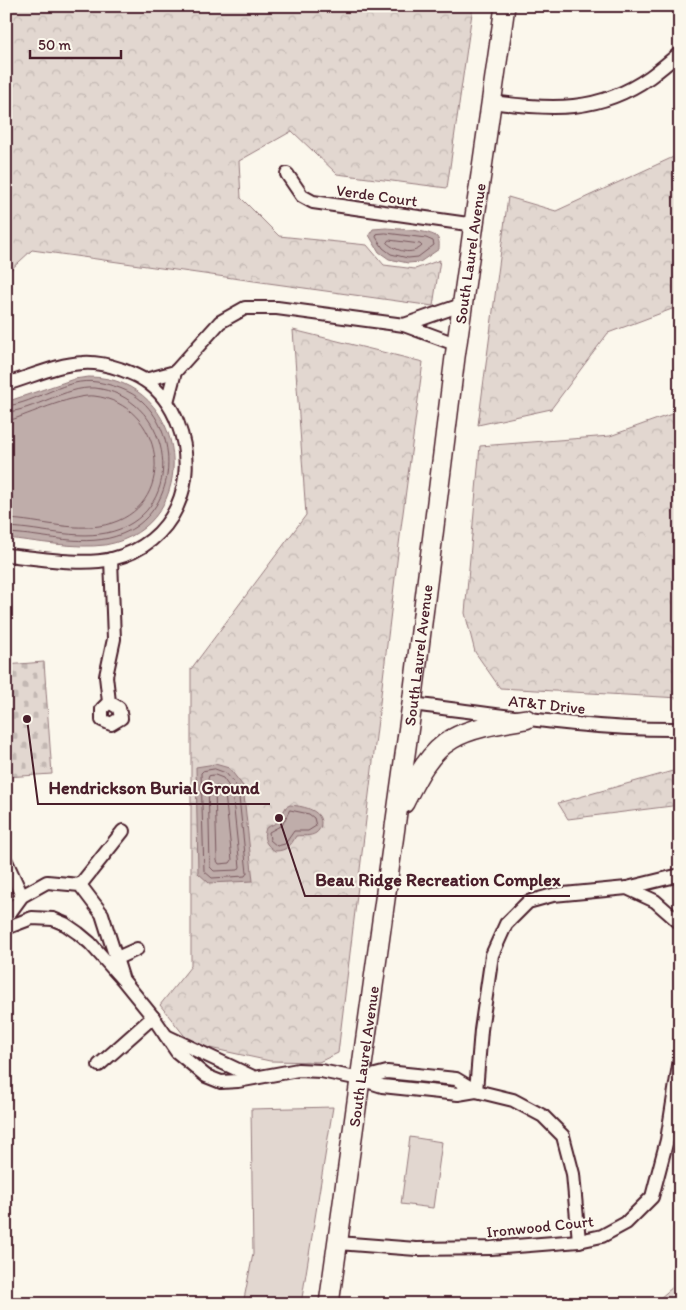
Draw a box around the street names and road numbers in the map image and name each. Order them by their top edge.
street label: Verde Court [335,180,419,211]
street label: South Laurel Avenue [451,182,490,325]
street label: South Laurel Avenue [400,583,437,727]
street label: AT&T Drive [508,691,586,718]
street label: South Laurel Avenue [345,985,383,1128]
street label: Ironwood Court [485,1211,595,1242]

